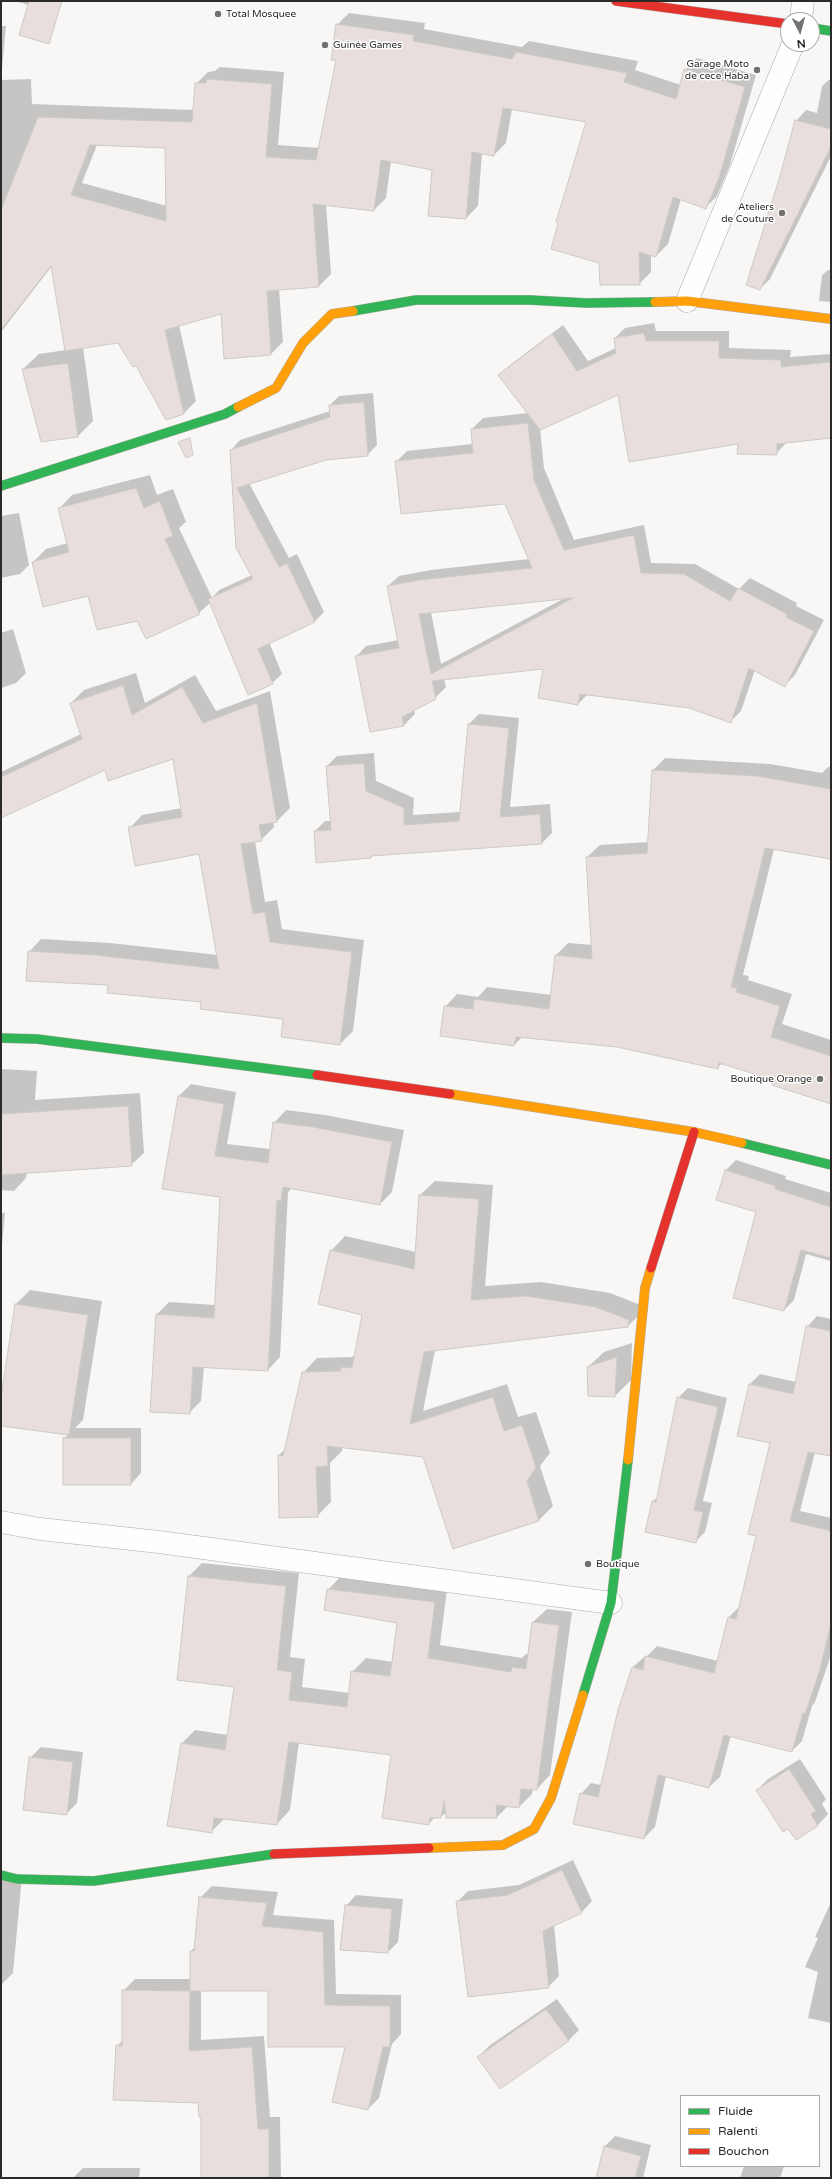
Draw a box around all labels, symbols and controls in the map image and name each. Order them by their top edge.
place label: Total Mosquee [226,8,296,20]
marker: Total Mosquee [213,9,223,19]
north arrow [780,12,820,52]
text: N [796,37,806,50]
place label: Guinée Games [333,39,402,51]
marker: Guinée Games [320,40,330,50]
place label: Garage Moto de cece Haba [685,58,749,82]
marker: Garage Moto de cece Haba [752,65,762,75]
place label: Ateliers de Couture [721,201,774,224]
marker: Ateliers de Couture [777,208,787,218]
place label: Boutique Orange [730,1073,812,1085]
marker: Boutique Orange [815,1074,825,1084]
place label: Boutique [596,1558,639,1570]
marker: Boutique [583,1559,593,1569]
legend [680,2095,820,2167]
text: Fluide [718,2104,753,2118]
text: Ralenti [718,2124,758,2138]
text: Bouchon [718,2144,769,2158]

